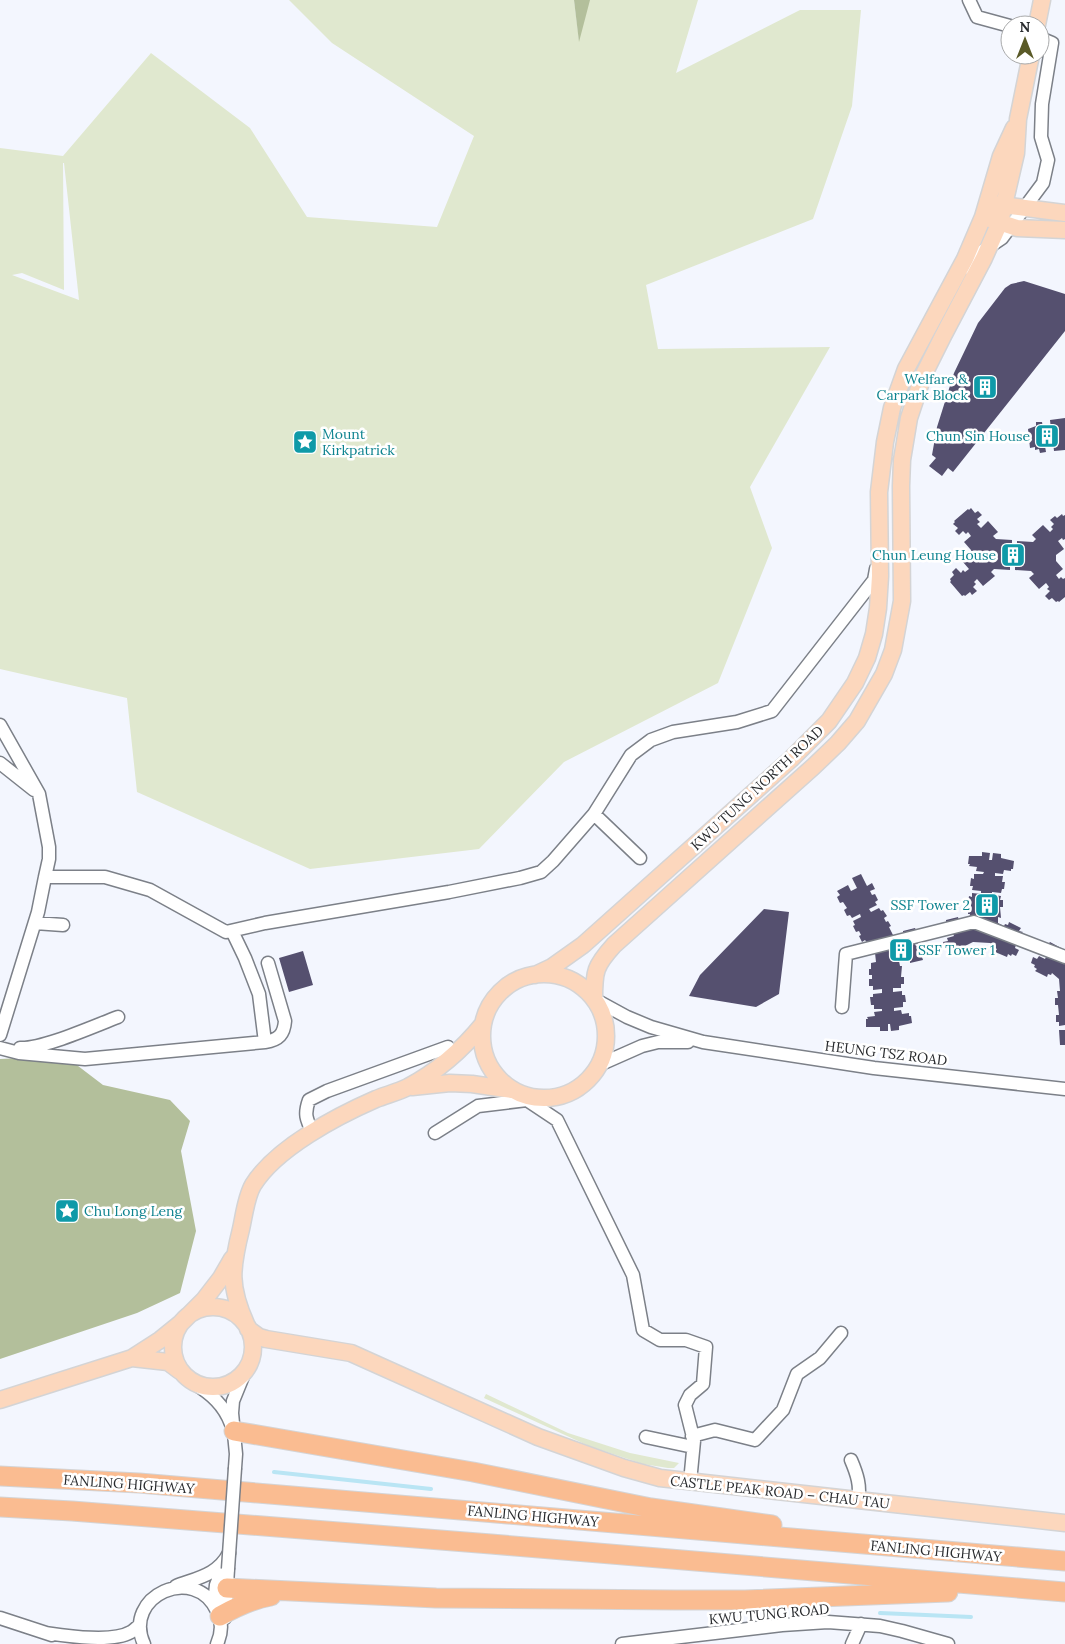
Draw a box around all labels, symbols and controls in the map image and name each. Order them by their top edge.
north arrow [1000,15,1050,65]
text: N [1020,18,1031,36]
place label: Welfare & Carpark Block [877,370,968,404]
building icon: Welfare & Carpark Block [972,374,998,400]
building icon: Chun Sin House [1034,423,1060,449]
place label: Mount Kirkpatrick [322,425,395,459]
place label: Chun Sin House [926,427,1030,445]
place icon: Mount Kirkpatrick [292,429,318,455]
building icon: Chun Leung House [1000,542,1026,568]
place label: Chun Leung House [872,546,996,564]
street label: KWU TUNG NORTH ROAD [687,722,827,854]
building icon: SSF Tower 2 [974,892,1000,918]
place label: SSF Tower 2 [891,896,970,914]
building icon: SSF Tower 1 [888,937,914,963]
place label: SSF Tower 1 [918,941,995,959]
street label: HEUNG TSZ ROAD [824,1037,948,1069]
place icon: Chu Long Leng [54,1198,80,1224]
place label: Chu Long Leng [84,1202,183,1220]
street label: FANLING HIGHWAY [63,1470,196,1498]
street label: CASTLE PEAK ROAD – CHAU TAU [669,1472,891,1513]
street label: FANLING HIGHWAY [467,1501,601,1531]
street label: FANLING HIGHWAY [870,1536,1004,1566]
street label: KWU TUNG ROAD [708,1600,830,1628]

